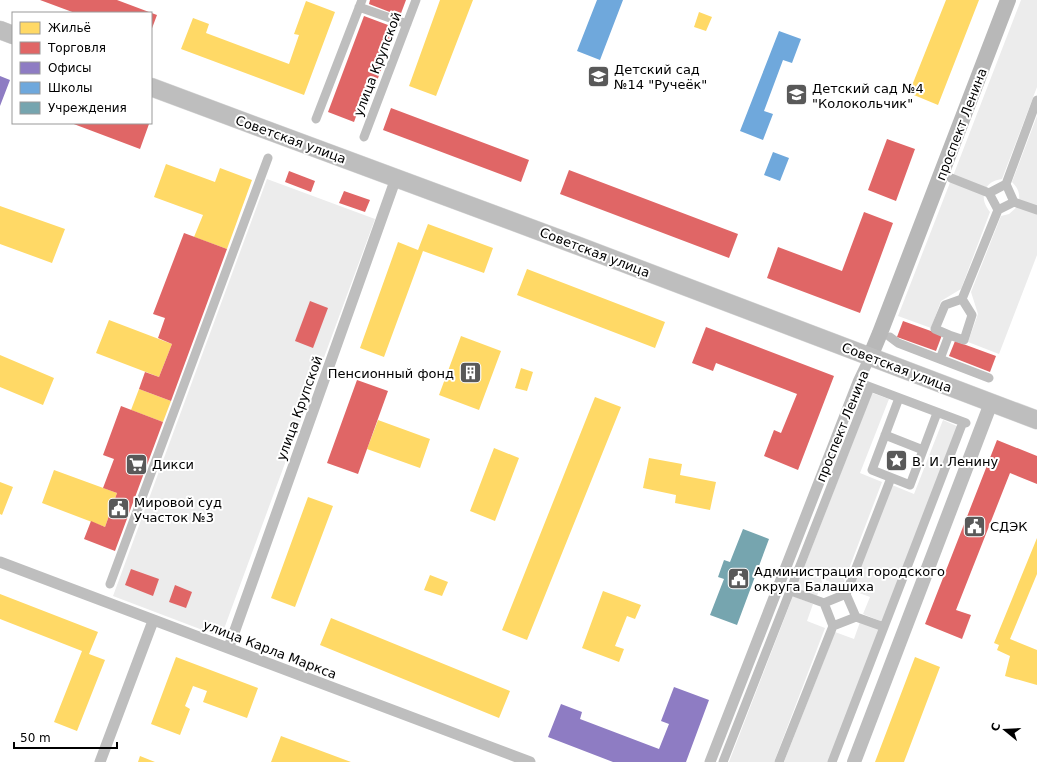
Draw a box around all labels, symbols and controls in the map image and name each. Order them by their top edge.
street label: улица Крупской [351,10,404,118]
legend [12,12,152,124]
text: Жильё [48,21,91,35]
text: Торговля [47,41,106,55]
text: Офисы [48,61,92,75]
place label: Детский сад №14 "Ручеёк" [614,62,707,92]
school or university icon: Детский сад №14 "Ручеёк" [585,63,611,89]
street label: проспект Ленина [933,66,990,182]
text: Школы [48,81,93,95]
place label: Детский сад №4 "Колокольчик" [812,81,924,111]
school or university icon: Детский сад №4 "Колокольчик" [783,82,809,108]
text: Учреждения [48,101,127,115]
street label: Советская улица [234,113,348,166]
street label: Советская улица [538,225,652,280]
street label: Советская улица [840,340,954,395]
street label: улица Крупской [274,354,325,463]
building icon: Пенсионный фонд [457,360,483,386]
place label: Пенсионный фонд [328,366,454,381]
street label: проспект Ленина [813,368,872,484]
place icon: В. И. Ленину [883,448,909,474]
supermarket icon: Дикси [124,451,150,477]
place label: В. И. Ленину [912,454,998,469]
place label: Дикси [152,457,194,472]
place label: Мировой суд Участок №3 [134,495,222,525]
public building icon: Мировой суд Участок №3 [106,496,132,522]
public building icon: СДЭК [961,513,987,539]
place label: СДЭК [990,519,1028,534]
place label: Администрация городского округа Балашиха [754,564,945,594]
public building icon: Администрация городского округа Балашиха [725,565,751,591]
street label: улица Карла Маркса [201,617,339,682]
north arrow [985,710,1025,750]
text: С [989,721,1003,733]
scale bar [14,724,117,750]
text: 50 m [20,731,51,745]

